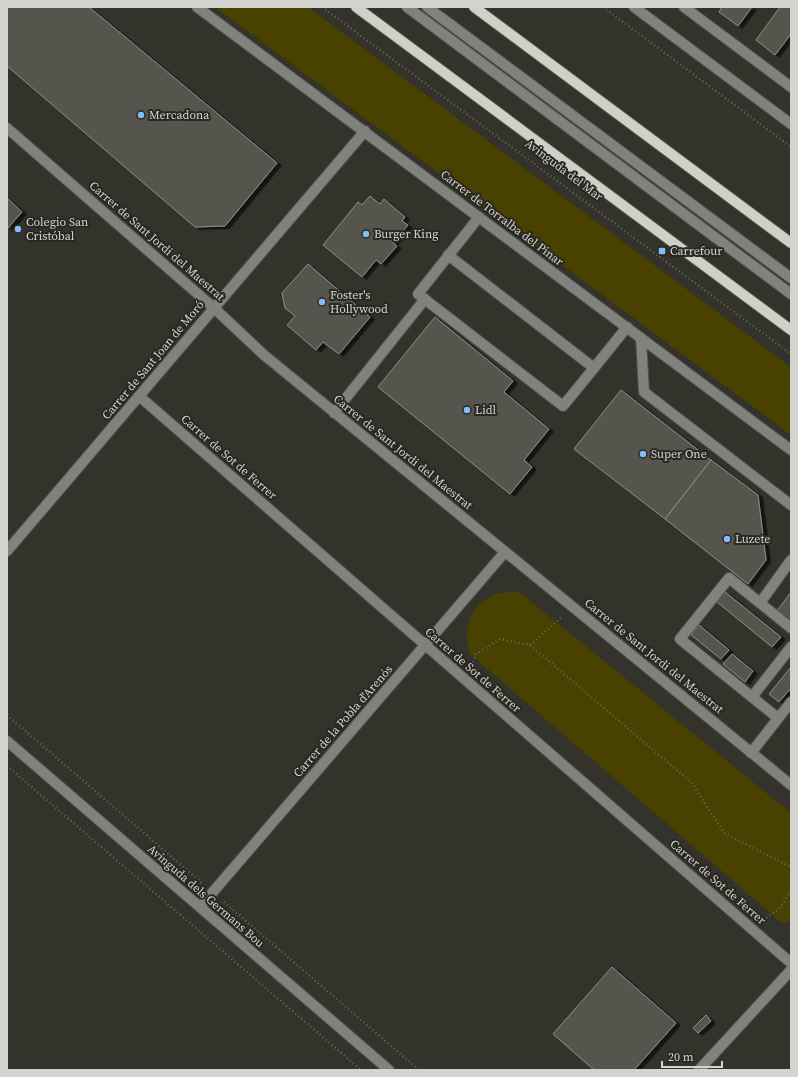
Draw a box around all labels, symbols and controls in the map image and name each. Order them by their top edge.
place label: Mercadona [149,107,210,123]
marker: Mercadona [136,110,146,120]
street label: Avinguda del Mar [522,135,606,205]
street label: Carrer de Torralba del Pinar [437,166,567,270]
street label: Carrer de Sant Jordi del Maestrat [86,178,228,304]
place label: Colegio San Cristóbal [26,214,88,244]
marker: Colegio San Cristóbal [13,224,23,234]
place label: Burger King [374,226,438,242]
marker: Burger King [361,229,371,239]
place label: Carrefour [670,243,722,259]
marker: Carrefour [657,246,667,256]
place label: Foster's Hollywood [330,287,388,317]
street label: Carrer de Sant Joan de Moró [98,297,208,423]
marker: Foster's Hollywood [317,297,327,307]
street label: Carrer de Sant Jordi del Maestrat [330,391,476,513]
place label: Lidl [475,402,497,418]
marker: Lidl [462,405,472,415]
street label: Carrer de Sot de Ferrer [178,411,280,503]
place label: Super One [651,446,707,462]
marker: Super One [638,449,648,459]
place label: Luzete [735,531,770,547]
marker: Luzete [722,534,732,544]
street label: Carrer de Sant Jordi del Maestrat [581,595,727,717]
street label: Carrer de Sot de Ferrer [422,624,524,716]
street label: Carrer de la Pobla d'Arenós [290,661,396,781]
street label: Carrer de Sot de Ferrer [667,836,769,928]
street label: Avinguda dels Germans Bou [144,841,268,951]
scale bar [662,1043,722,1069]
text: 20 m [668,1049,694,1065]

